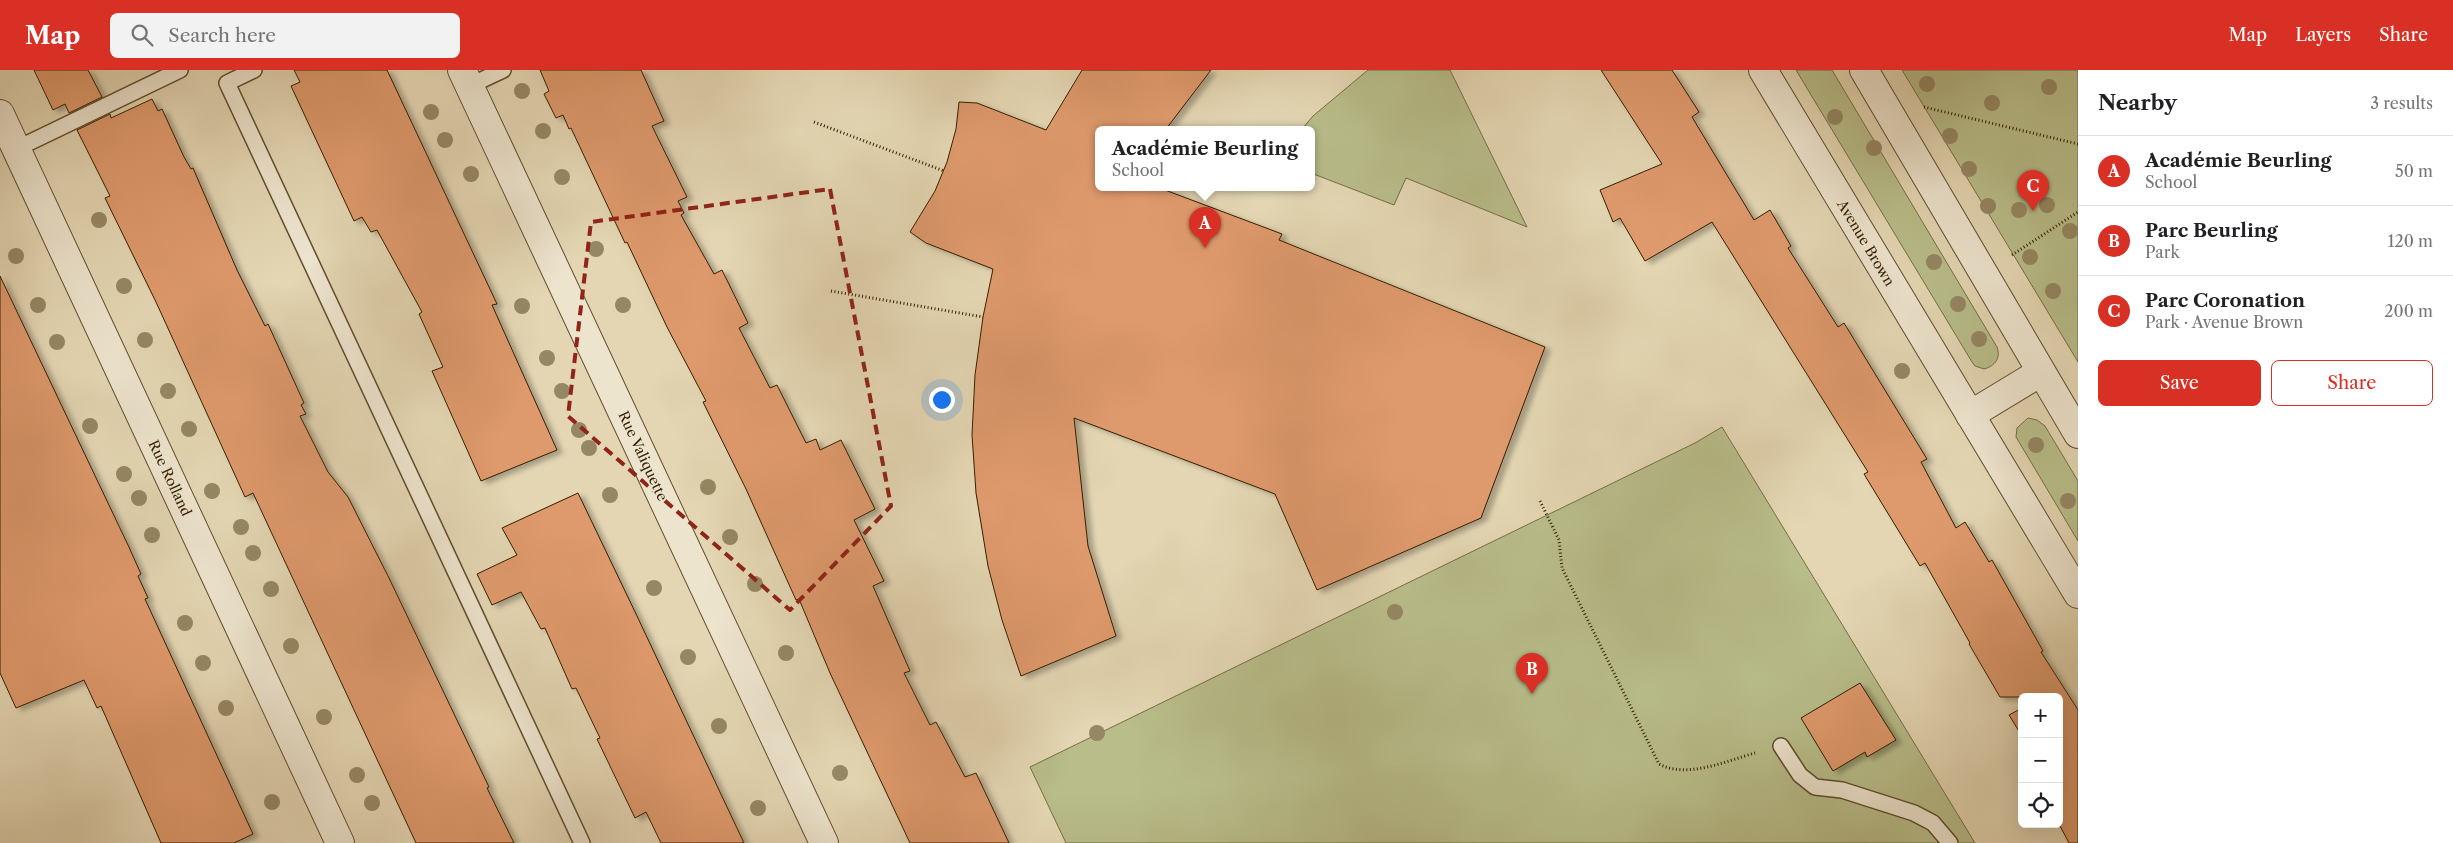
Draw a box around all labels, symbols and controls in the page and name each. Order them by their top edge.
search box [110,13,460,58]
text: Map [25,21,80,50]
icon: search [128,21,156,49]
text: Search here [168,24,276,47]
text: Map [2229,24,2267,46]
text: Layers [2295,24,2351,46]
text: Share [2379,24,2428,46]
text: Nearby [2098,90,2177,115]
text: 3 results [2370,93,2433,113]
popup [1095,126,1315,191]
text: Académie Beurling [1112,137,1298,160]
text: Académie Beurling [2145,149,2332,172]
text: School [1112,160,1164,180]
text: A [2108,161,2120,181]
text: 50 m [2395,161,2433,181]
pin: C [2017,170,2049,211]
text: School [2145,172,2197,192]
street label: Avenue Brown [1833,196,1899,290]
pin: A [1189,207,1221,248]
text: Parc Beurling [2145,219,2278,242]
text: B [2108,231,2120,251]
text: 120 m [2388,231,2433,251]
text: Park [2145,242,2180,262]
text: Parc Coronation [2145,289,2305,312]
text: C [2108,301,2120,321]
text: 200 m [2384,301,2433,321]
text: Park · Avenue Brown [2145,312,2303,332]
button: Save [2098,360,2261,406]
button: Share [2271,360,2433,406]
your location [929,387,955,413]
street label: Rue Valiquette [614,408,672,504]
street label: Rue Rolland [144,437,196,519]
pin: B [1516,653,1548,694]
map controls [2018,693,2063,828]
button: + [2018,693,2063,738]
button: − [2018,738,2063,783]
button: locate [2018,783,2063,828]

